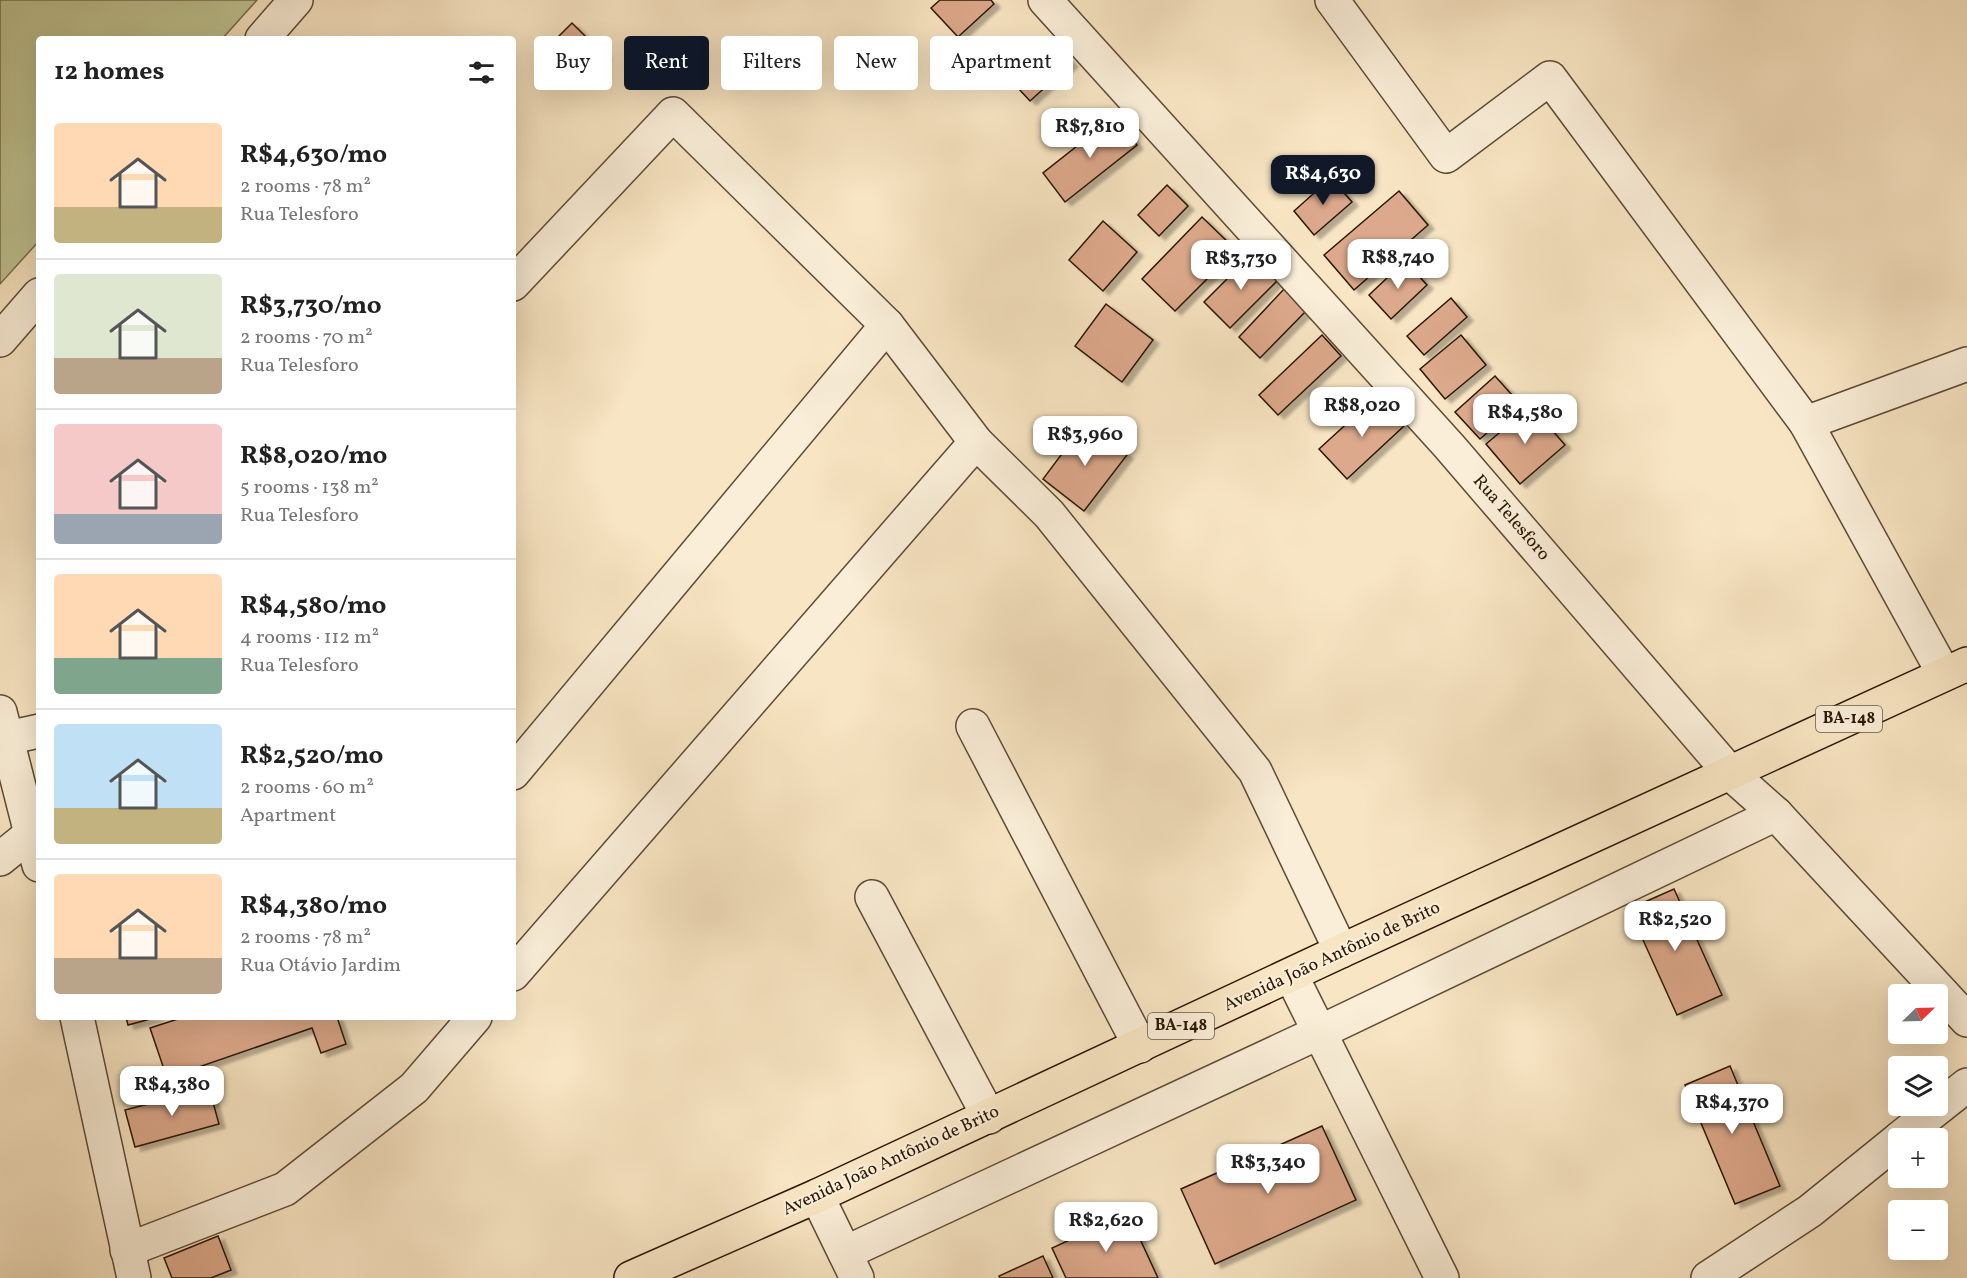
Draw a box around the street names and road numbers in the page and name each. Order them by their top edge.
street label: Rua Telesforo [1467,470,1555,566]
road number: BA-148 [1816,706,1882,732]
street label: Avenida João Antônio de Brito [1219,896,1445,1018]
road number: BA-148 [1148,1013,1214,1039]
street label: Avenida João Antônio de Brito [778,1100,1004,1222]

